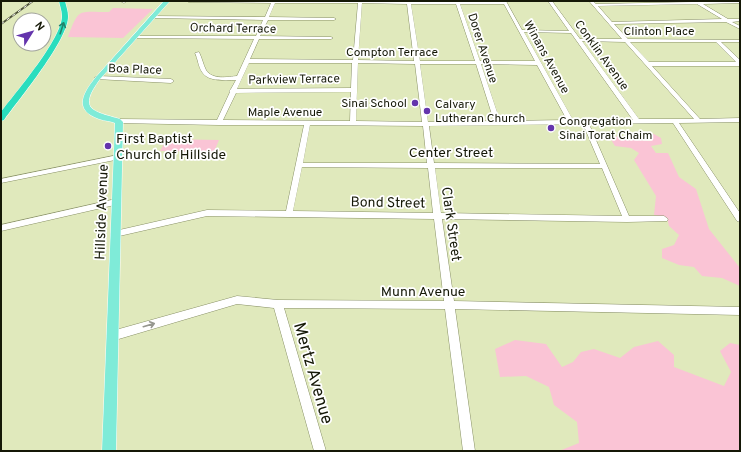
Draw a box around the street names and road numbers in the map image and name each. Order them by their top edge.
street label: Dorer Avenue [463,11,501,85]
street label: Conklin Avenue [570,17,632,94]
street label: Winans Avenue [519,18,573,97]
street label: Orchard Terrace [190,20,276,38]
street label: Clinton Place [624,24,694,40]
street label: Compton Terrace [346,45,438,61]
street label: Boa Place [108,61,162,79]
street label: Parkview Terrace [248,71,340,89]
street label: Maple Avenue [248,105,322,121]
street label: Center Street [409,145,493,162]
street label: Hillside Avenue [92,164,113,260]
street label: Clark Street [437,186,464,262]
street label: Bond Street [350,194,426,213]
street label: Munn Avenue [381,284,465,301]
street label: Mertz Avenue [287,320,337,427]

